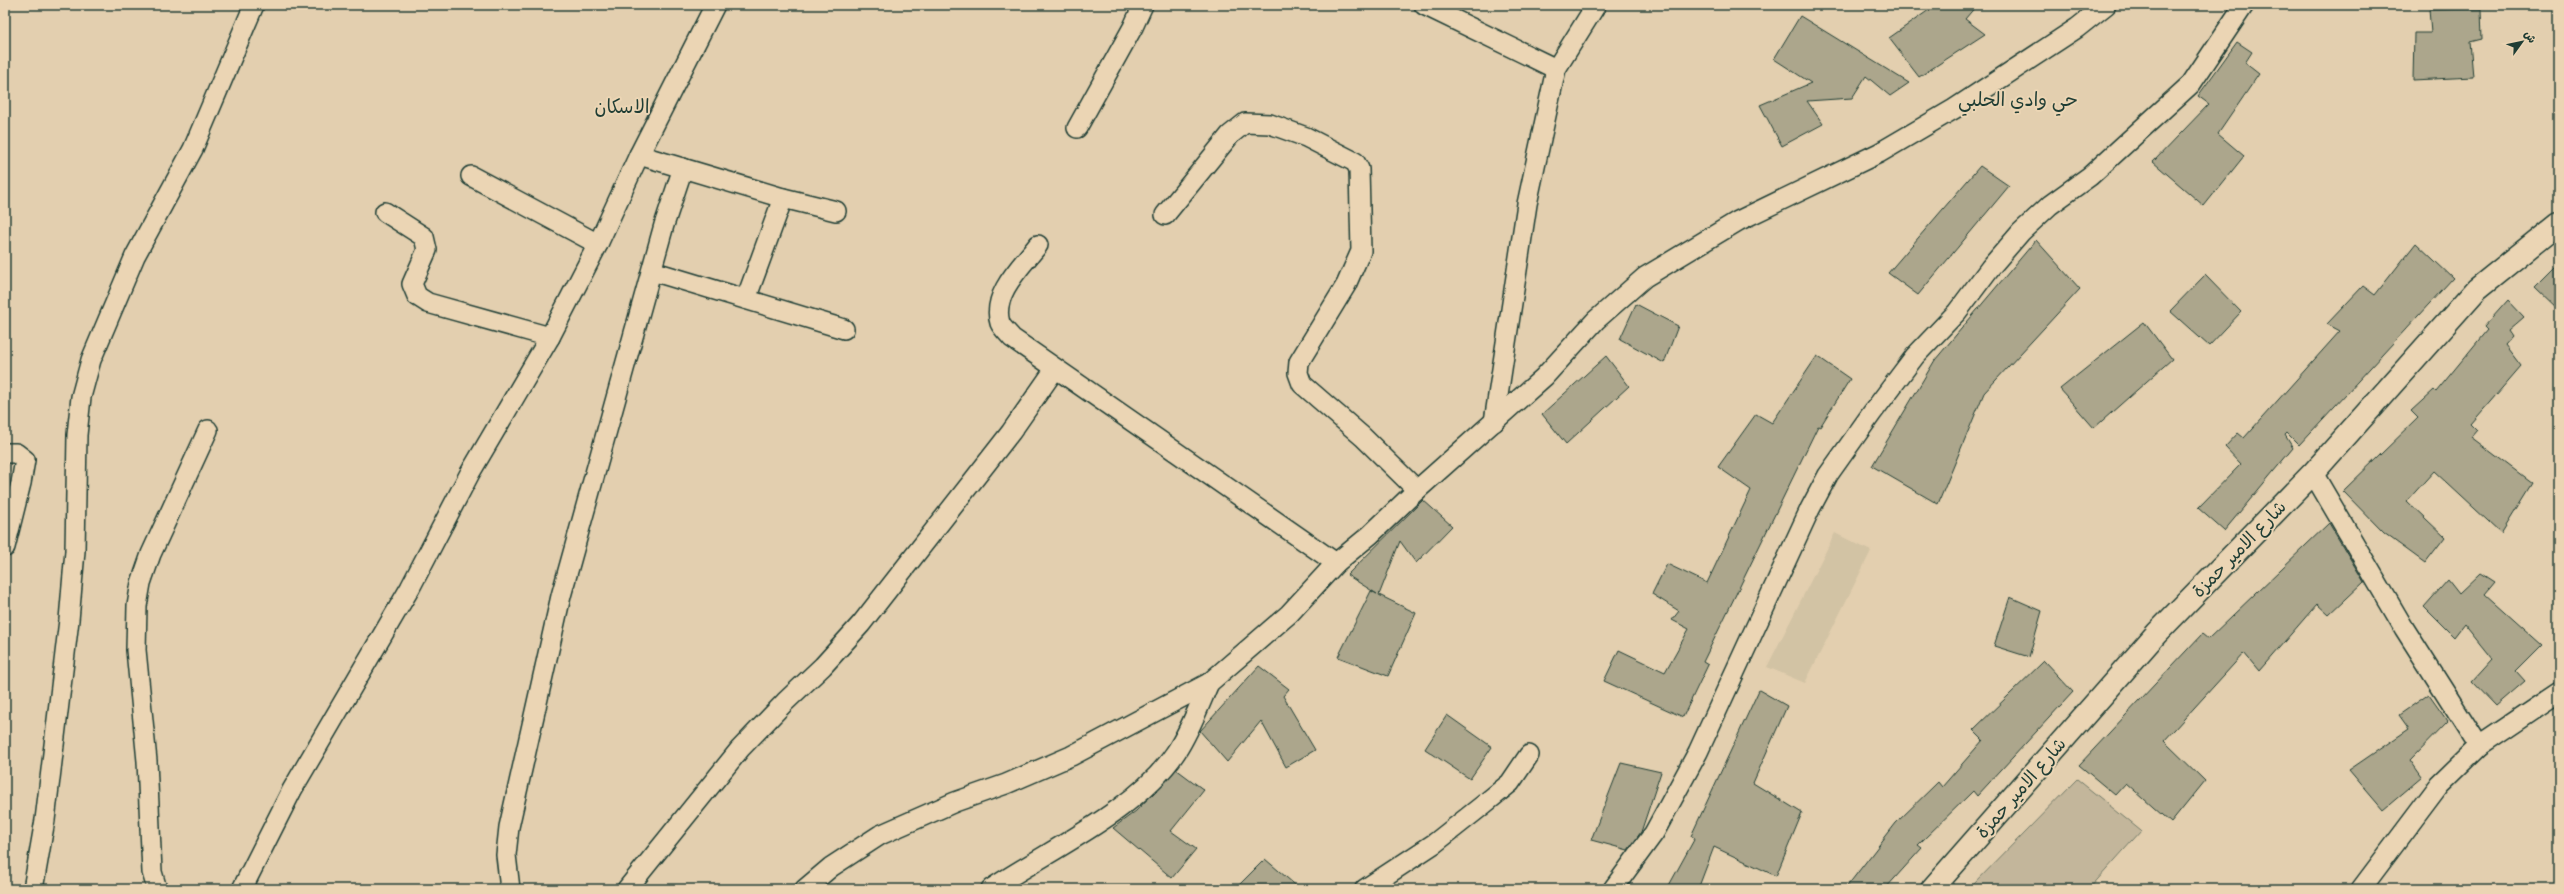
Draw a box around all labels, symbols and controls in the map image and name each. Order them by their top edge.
north arrow [2502,22,2542,62]
text: ش [2520,28,2540,47]
district label: حي وادي الحلبي [1958,88,2078,116]
district label: الاسكان [594,95,650,122]
street label: شارع الامير حمزة [2187,496,2294,605]
street label: شارع الامير حمزة [1971,733,2074,846]

